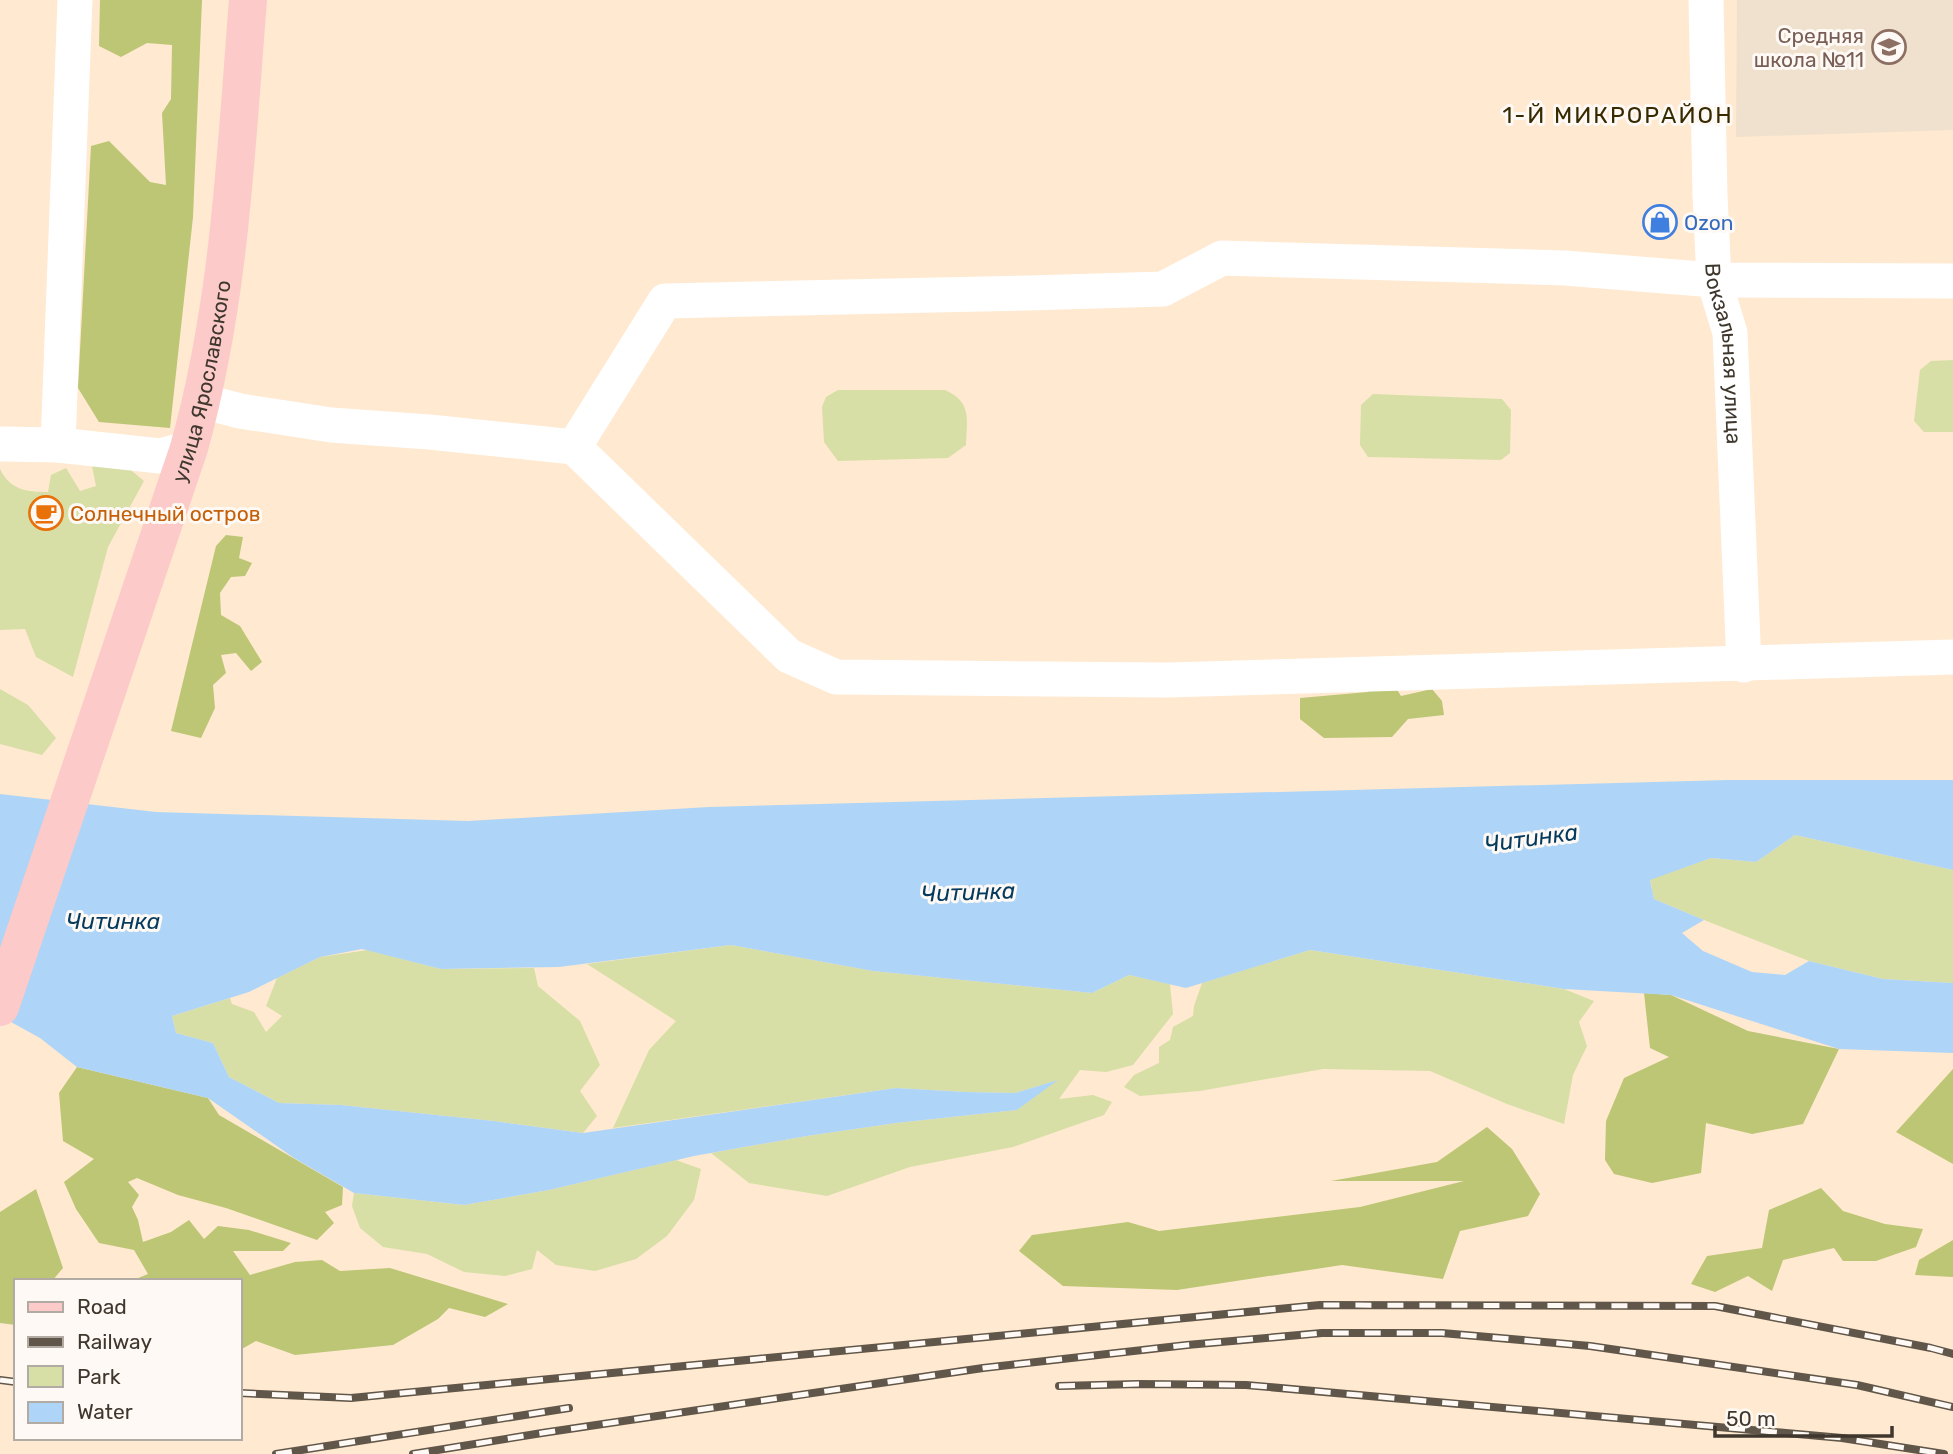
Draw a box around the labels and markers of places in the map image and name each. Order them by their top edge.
place label: Средняя школа №11 [1754,23,1864,72]
school or university icon: Средняя школа №11 [1870,28,1908,66]
shop icon: Ozon [1641,203,1679,241]
place label: Ozon [1684,210,1734,235]
cafe icon: Солнечный остров [27,494,65,532]
place label: Солнечный остров [70,501,260,526]

